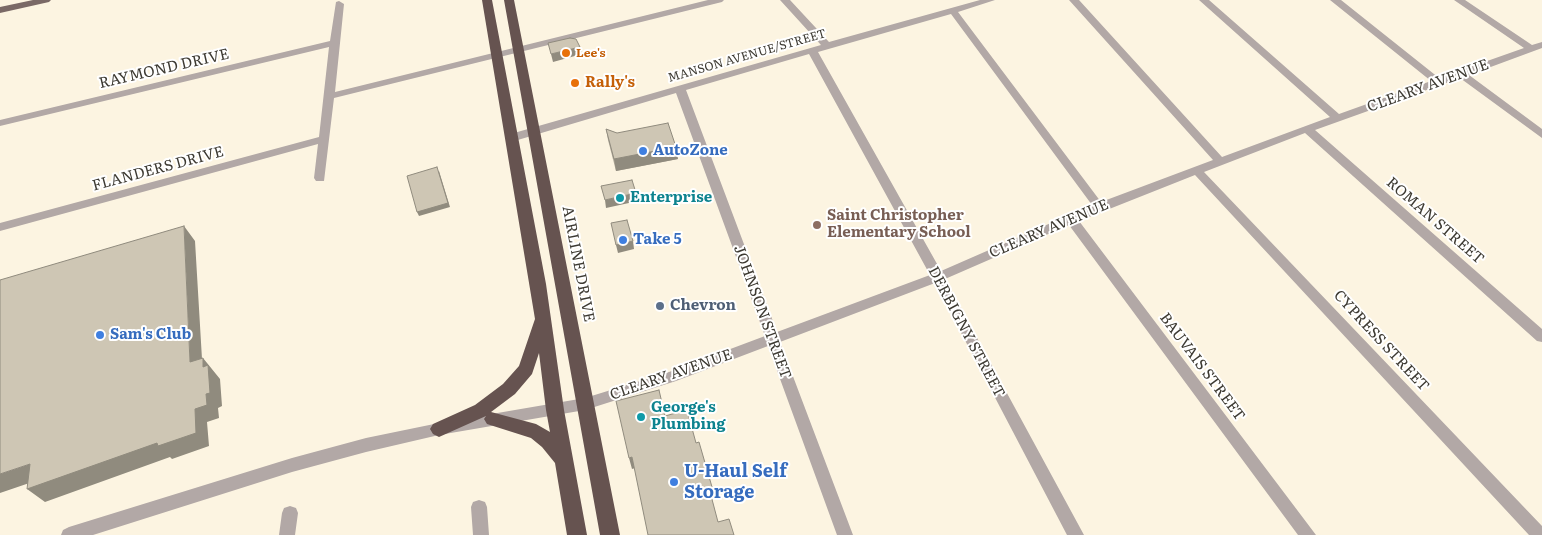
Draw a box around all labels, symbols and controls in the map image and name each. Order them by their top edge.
street label: MANSON AVENUE/STREET [666,26,828,86]
street label: RAYMOND DRIVE [97,45,231,93]
place label: Lee's [576,46,606,60]
marker: Lee's [560,47,572,59]
street label: CLEARY AVENUE [1365,56,1491,116]
place label: Rally's [585,74,635,92]
marker: Rally's [569,77,581,89]
place label: AutoZone [653,142,728,160]
street label: FLANDERS DRIVE [90,143,226,195]
marker: AutoZone [637,145,649,157]
street label: ROMAN STREET [1383,174,1487,268]
place label: Enterprise [630,189,712,207]
marker: Enterprise [614,192,626,204]
street label: CLEARY AVENUE [987,196,1111,262]
street label: AIRLINE DRIVE [558,204,598,324]
place label: Saint Christopher Elementary School [827,207,971,242]
marker: Saint Christopher Elementary School [811,219,823,231]
place label: Take 5 [633,231,682,249]
marker: Take 5 [617,234,629,246]
street label: JOHNSON STREET [729,243,795,381]
street label: DERBIGNY STREET [924,263,1008,401]
street label: CYPRESS STREET [1330,287,1432,395]
place label: Chevron [670,297,736,315]
marker: Chevron [654,300,666,312]
street label: BAUVAIS STREET [1156,309,1248,425]
place label: Sam's Club [110,326,191,344]
marker: Sam's Club [94,329,106,341]
street label: CLEARY AVENUE [608,346,734,404]
place label: George's Plumbing [651,399,725,434]
marker: George's Plumbing [635,411,647,423]
place label: U-Haul Self Storage [684,461,787,504]
marker: U-Haul Self Storage [668,476,680,488]

